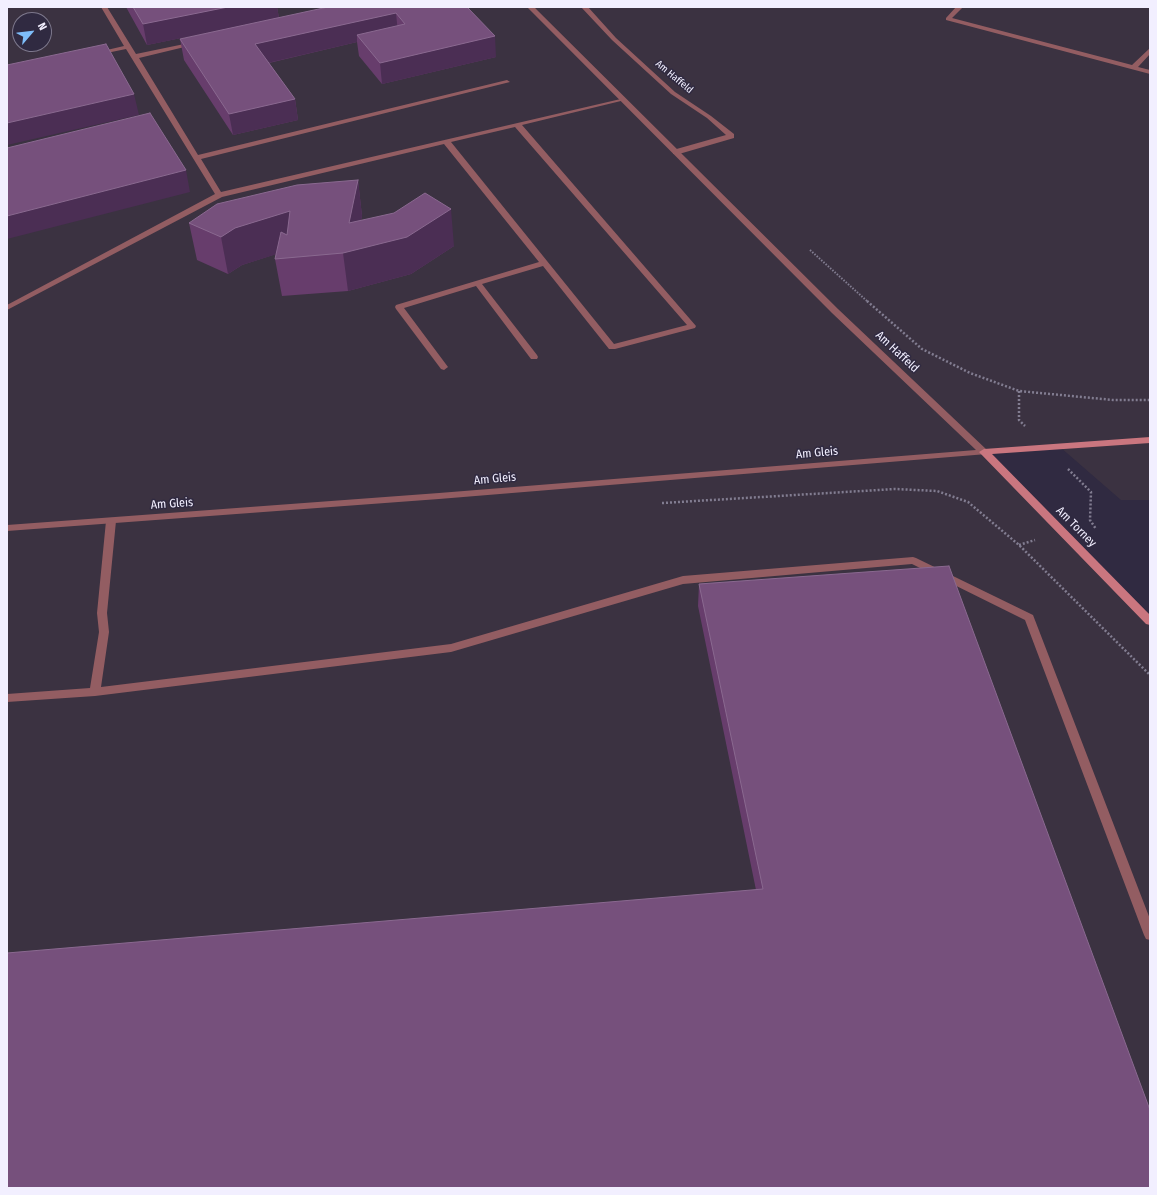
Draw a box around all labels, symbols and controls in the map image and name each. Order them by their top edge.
north arrow [12,12,52,52]
text: N [35,21,49,33]
street label: Am Haffeld [653,58,695,96]
street label: Am Haffeld [872,328,922,376]
street label: Am Gleis [795,444,839,462]
street label: Am Gleis [473,470,517,488]
street label: Am Gleis [150,495,194,513]
street label: Am Torney [1053,504,1099,550]

